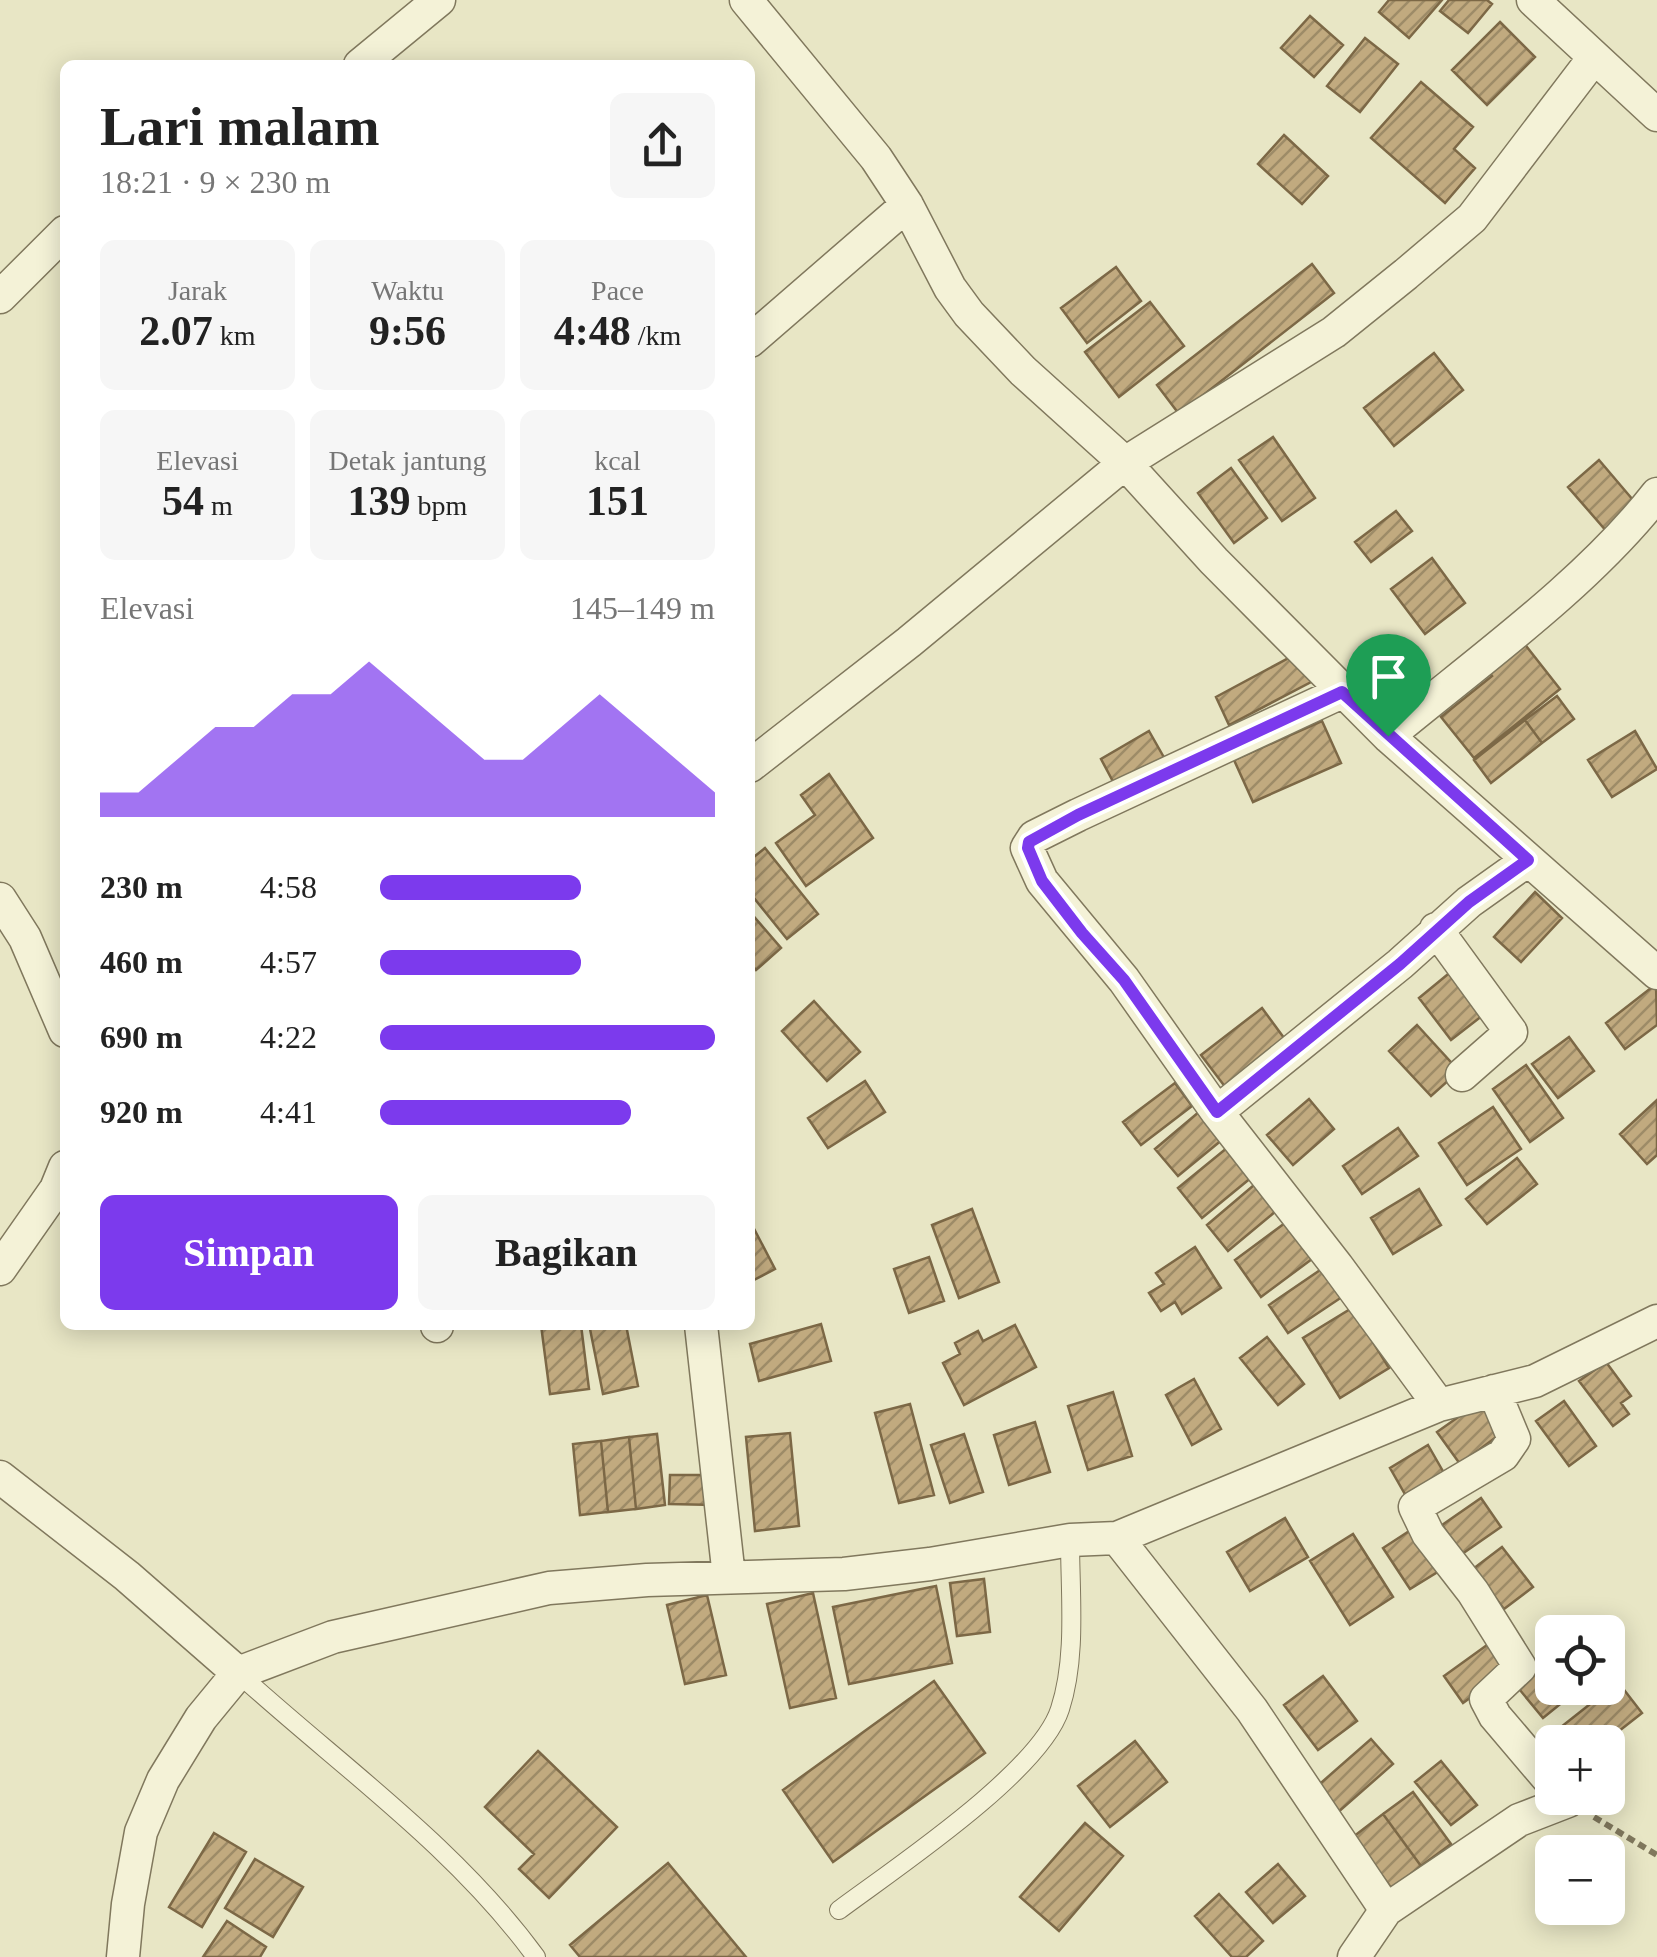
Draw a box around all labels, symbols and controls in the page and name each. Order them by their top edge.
button: share [610,93,715,198]
text: Lari malam [100,96,380,157]
text: 18:21 · 9 × 230 m [100,164,330,200]
text: Jarak [168,275,227,306]
text: Waktu [371,275,444,306]
text: Pace [591,275,644,306]
text: 2.07 [139,308,213,354]
text: 9:56 [369,308,446,354]
text: 4:48 [554,308,631,354]
text: km [213,320,256,351]
text: /km [631,320,681,351]
text: Elevasi [156,445,239,476]
text: Detak jantung [329,445,486,476]
text: kcal [594,445,641,476]
text: 54 [162,478,204,524]
text: 139 [348,478,411,524]
text: 151 [586,478,649,524]
text: m [204,490,233,521]
text: bpm [411,490,467,521]
text: Elevasi [100,590,194,626]
text: 145–149 m [570,590,715,626]
pin [1346,634,1431,737]
icon: arrive [1361,649,1416,704]
text: 230 m [100,869,183,905]
text: 4:58 [260,869,317,905]
text: 460 m [100,944,183,980]
text: 4:57 [260,944,317,980]
text: 690 m [100,1019,183,1055]
text: 4:22 [260,1019,317,1055]
text: 920 m [100,1094,183,1130]
text: 4:41 [260,1094,317,1130]
button: Simpan [100,1195,398,1310]
button: Bagikan [418,1195,715,1310]
map controls [1535,1615,1625,1925]
button: locate [1535,1615,1625,1705]
button: + [1535,1725,1625,1815]
button: − [1535,1835,1625,1925]

